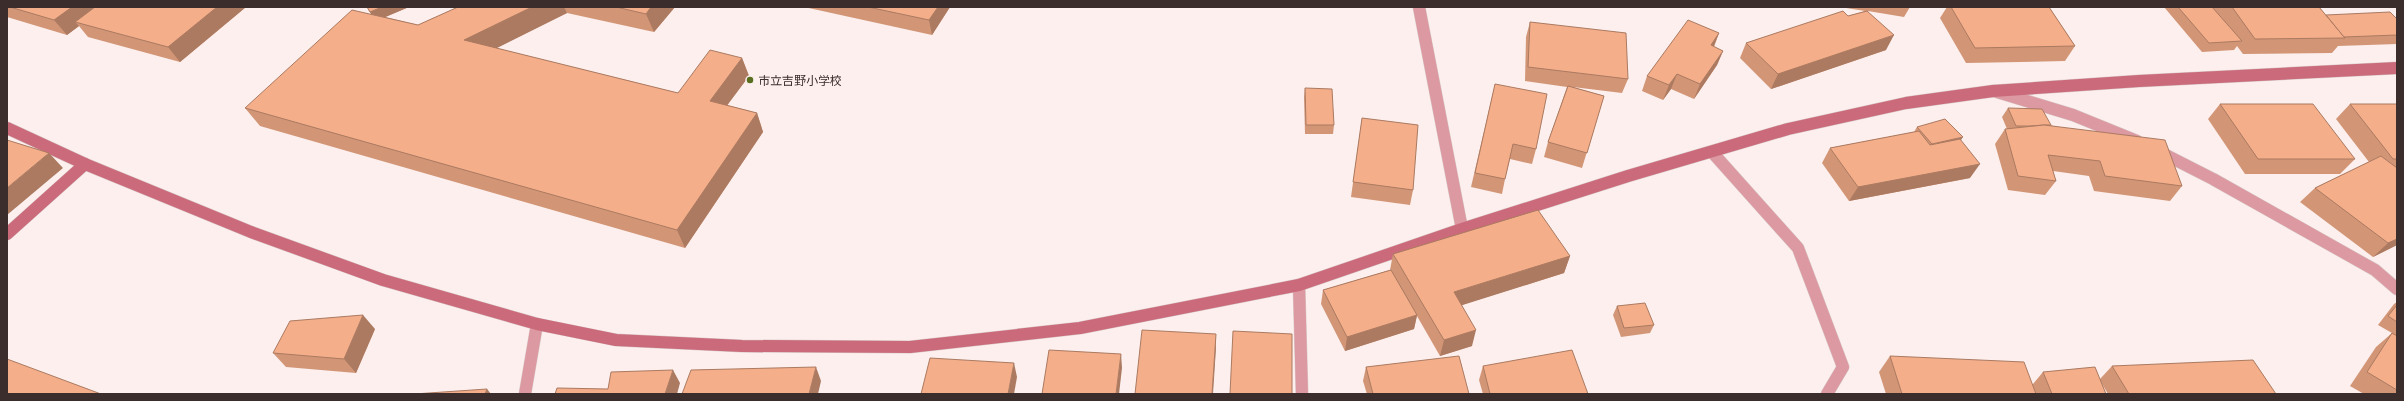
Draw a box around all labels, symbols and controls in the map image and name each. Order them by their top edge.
place label: 市立吉野小学校 [758,73,842,88]
marker: 市立吉野小学校 [745,75,755,85]

